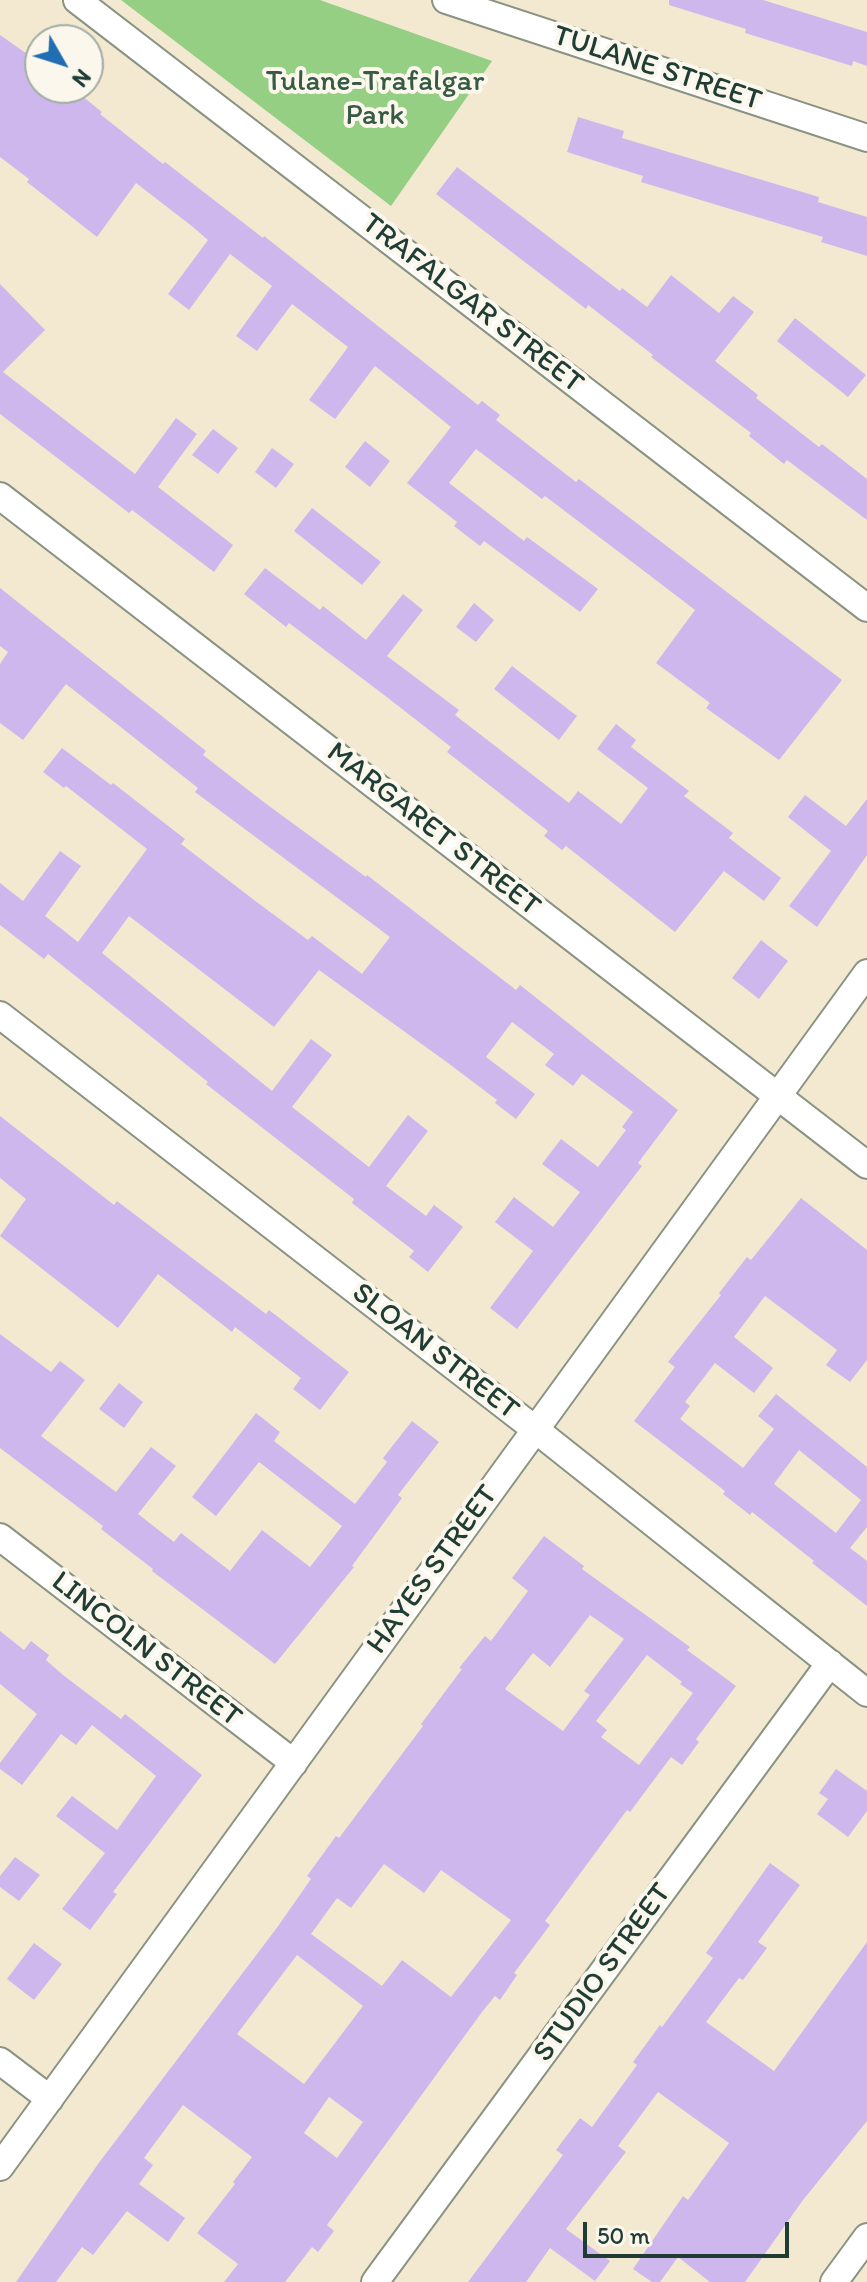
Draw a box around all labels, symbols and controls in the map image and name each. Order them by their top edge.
street label: TULANE STREET [548,18,766,120]
north arrow [24,24,104,104]
text: N [66,64,97,92]
park label: Tulane-Trafalgar Park [266,64,484,134]
street label: TRAFALGAR STREET [354,206,590,402]
street label: MARGARET STREET [319,735,547,925]
street label: SLOAN STREET [344,1276,526,1428]
street label: HAYES STREET [360,1479,506,1661]
street label: LINCOLN STREET [43,1564,249,1736]
street label: STUDIO STREET [526,1877,680,2069]
scale bar [587,2206,793,2256]
text: 50 m [597,2221,650,2250]

